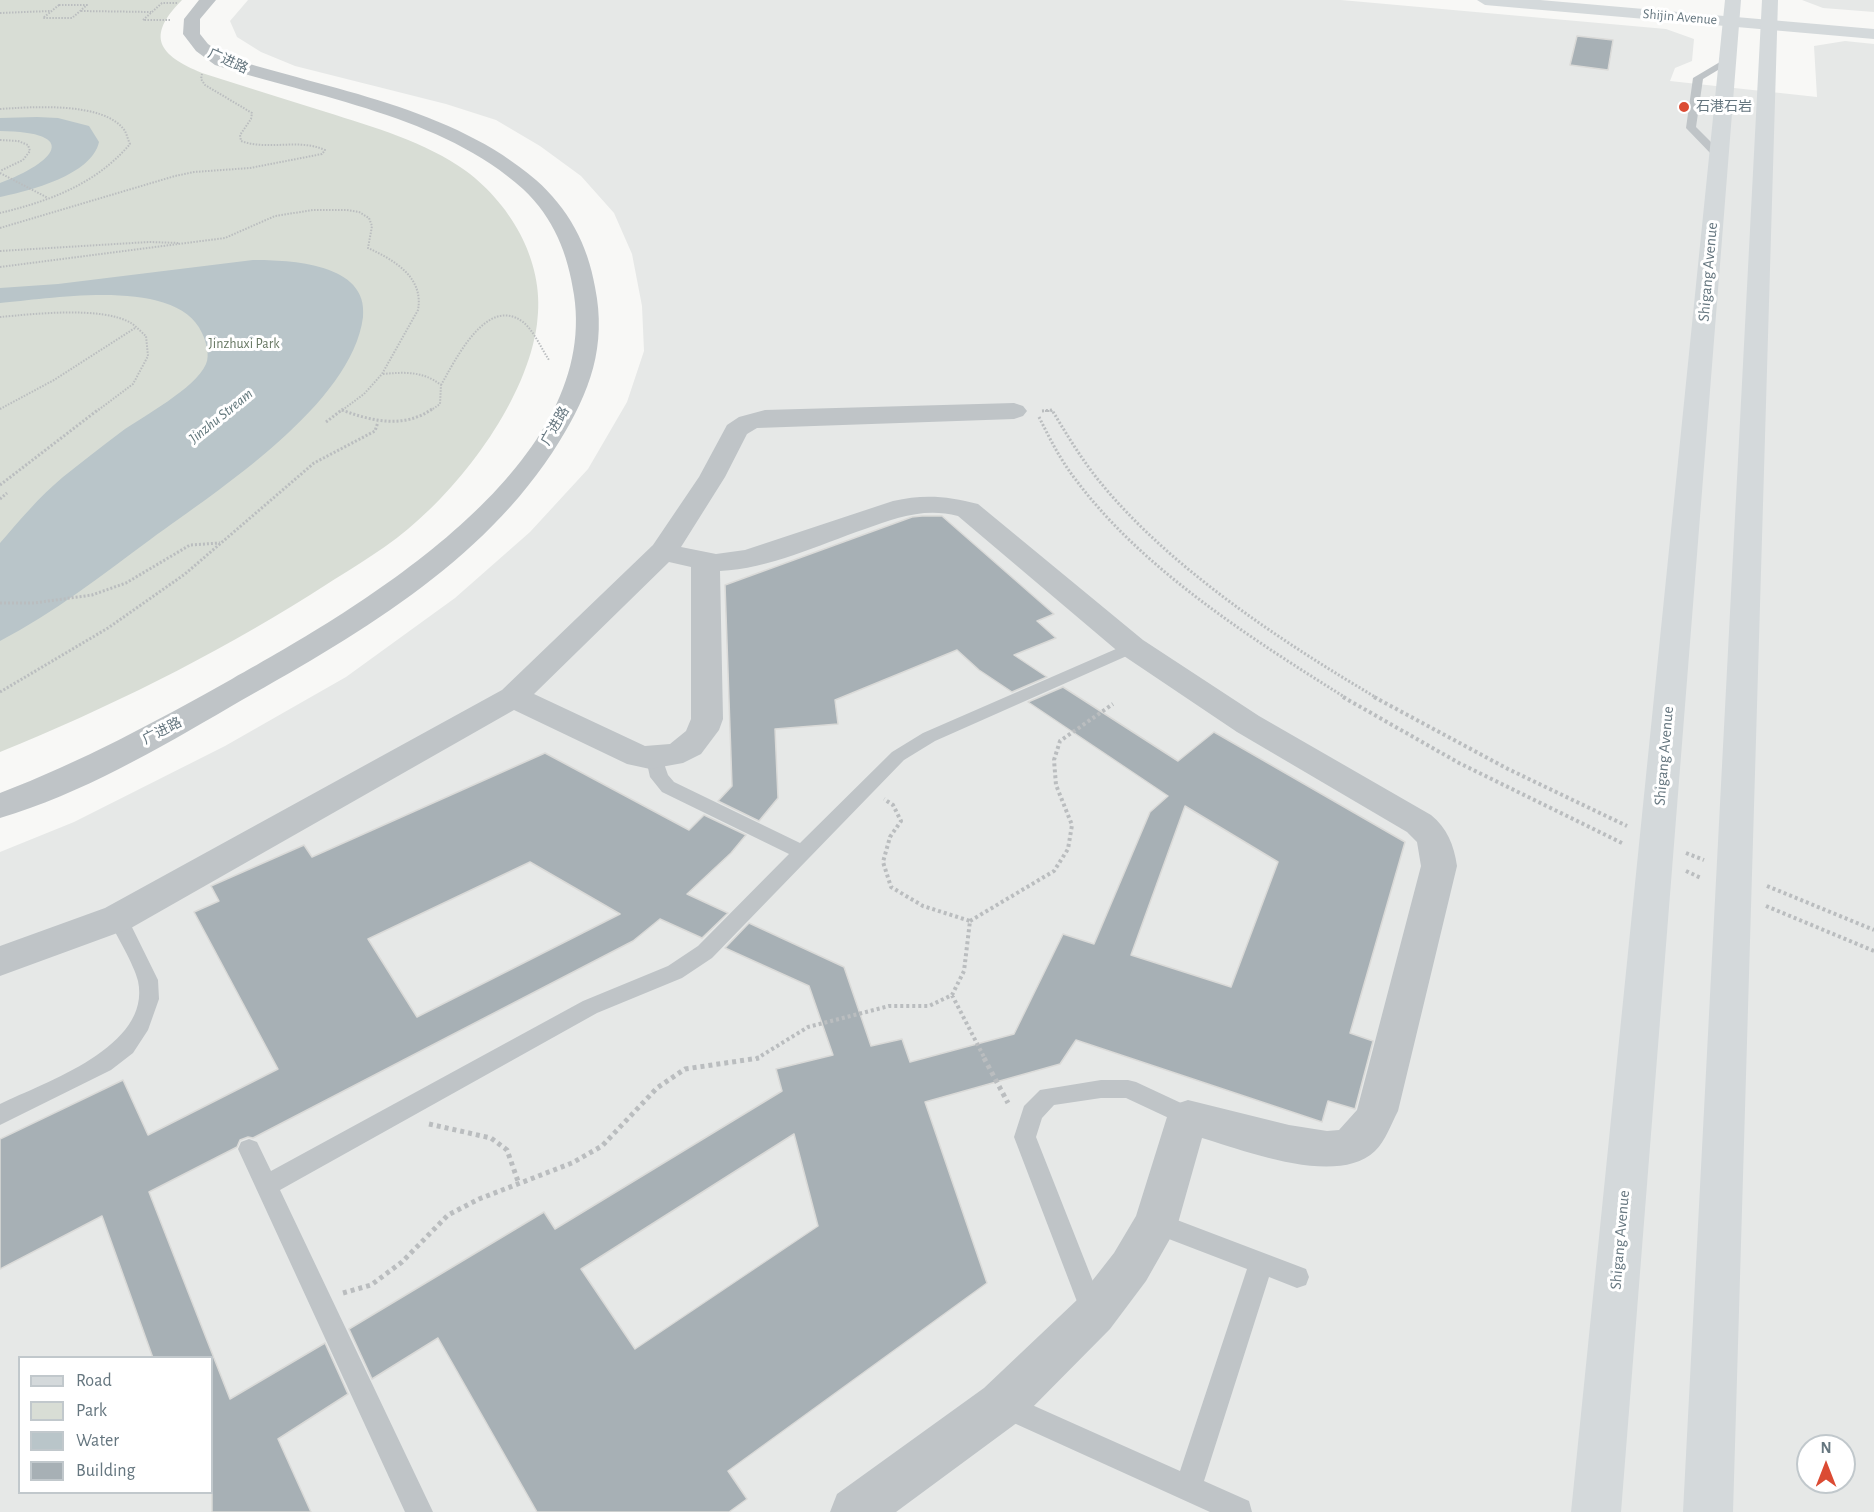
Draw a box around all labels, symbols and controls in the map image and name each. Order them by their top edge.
street label: Shijin Avenue [1642,5,1718,29]
street label: 广进路 [205,45,251,77]
place label: 石港石岩 [1696,99,1752,115]
marker: 石港石岩 [1677,100,1691,114]
street label: Shigang Avenue [1694,221,1722,323]
park label: Jinzhuxi Park [208,336,280,352]
water label: Jinzhu Stream [186,385,256,447]
street label: 广进路 [537,404,573,448]
street label: Shigang Avenue [1650,705,1678,807]
street label: 广进路 [139,714,185,748]
street label: Shigang Avenue [1606,1189,1634,1291]
legend [18,1356,213,1494]
text: Road [76,1372,112,1390]
text: Park [76,1402,107,1420]
text: Water [76,1432,119,1450]
north arrow [1796,1434,1856,1494]
text: N [1820,1440,1832,1456]
text: Building [76,1462,135,1480]

